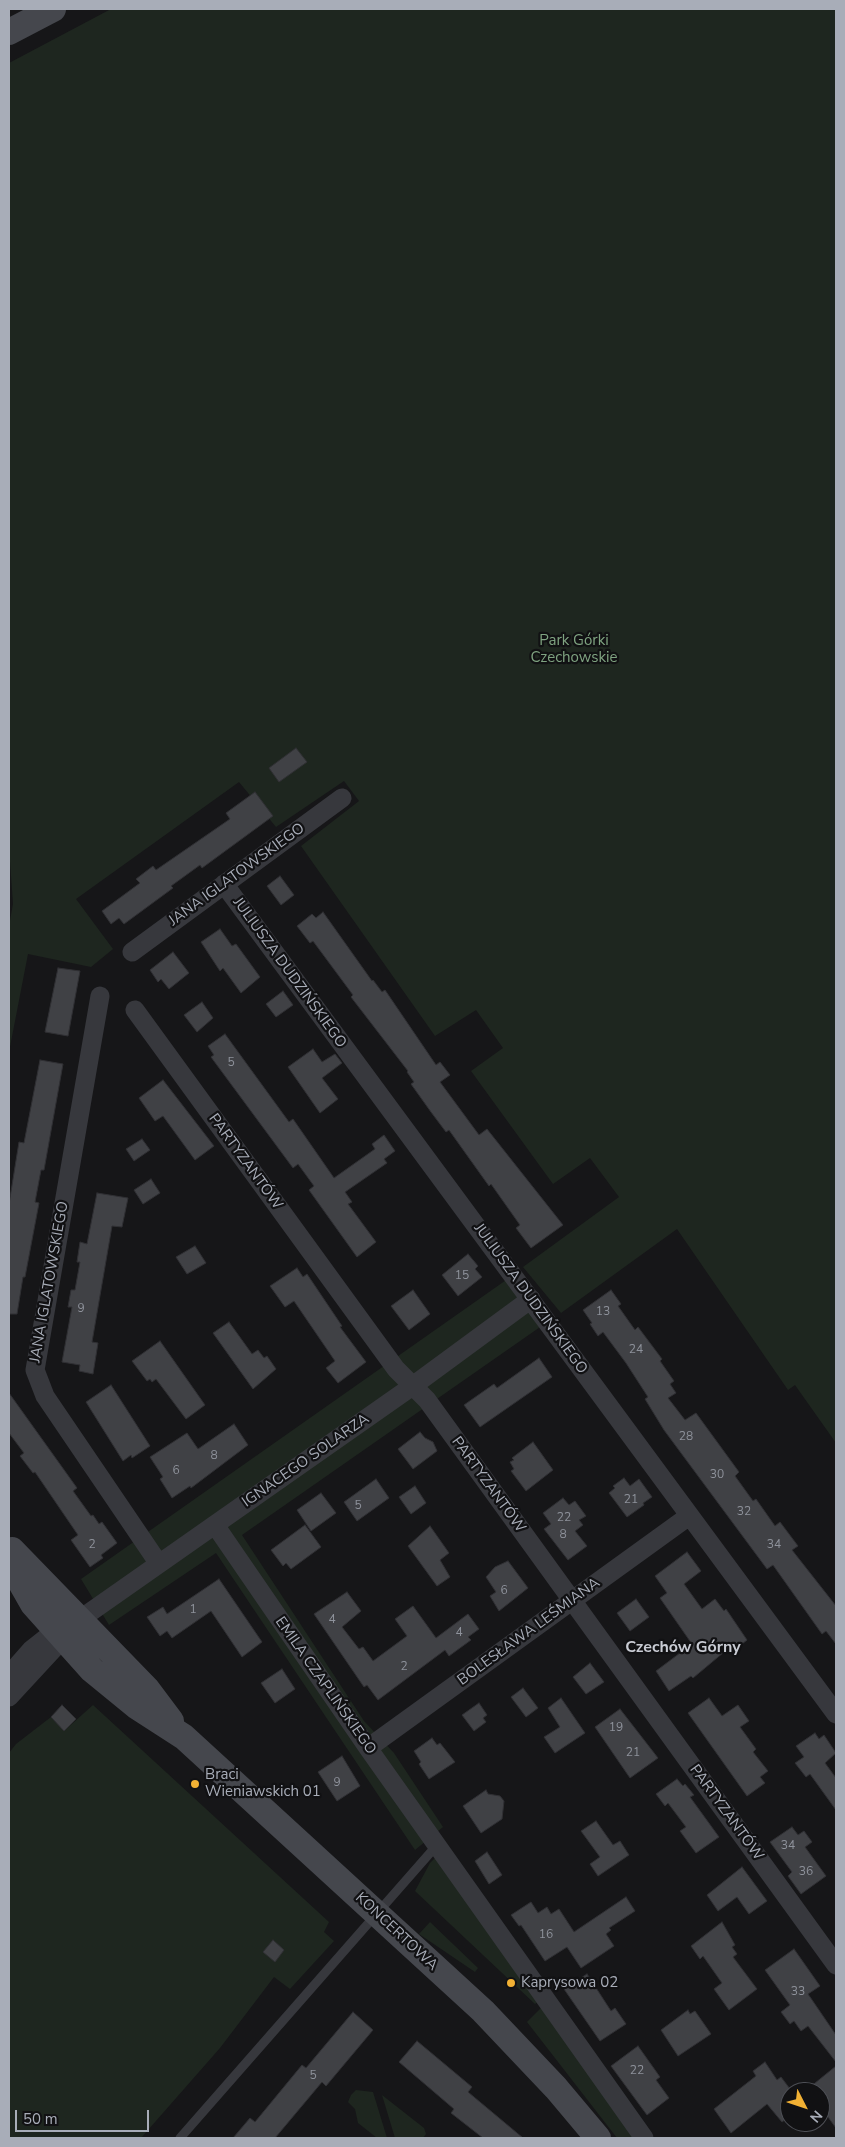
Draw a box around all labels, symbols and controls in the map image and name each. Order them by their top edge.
park label: Park Górki Czechowskie [531,632,617,667]
street label: JANA IGLATOWSKIEGO [166,820,308,930]
street label: JULIUSZA DUDZIŃSKIEGO [228,894,350,1052]
house number: 5 [227,1056,235,1070]
street label: PARTYZANTÓW [204,1111,286,1213]
street label: JANA IGLATOWSKIEGO [27,1200,73,1364]
street label: JULIUSZA DUDZIŃSKIEGO [469,1220,591,1378]
house number: 15 [455,1269,469,1283]
house number: 9 [77,1302,85,1316]
house number: 13 [596,1305,610,1319]
house number: 24 [629,1343,643,1357]
street label: IGNACEGO SOLARZA [239,1410,373,1512]
house number: 28 [679,1430,693,1444]
street label: PARTYZANTÓW [447,1434,529,1536]
house number: 8 [210,1449,218,1463]
house number: 6 [172,1464,180,1478]
house number: 30 [710,1468,724,1482]
house number: 21 [624,1493,638,1507]
house number: 5 [354,1499,362,1513]
house number: 32 [737,1505,751,1519]
house number: 22 [557,1511,571,1525]
house number: 8 [559,1528,567,1542]
house number: 2 [88,1538,96,1552]
house number: 34 [767,1538,781,1552]
street label: BOLESŁAWA LEŚMIANA [454,1574,604,1690]
house number: 6 [500,1584,508,1598]
house number: 1 [189,1603,197,1617]
house number: 4 [328,1613,336,1627]
street label: EMILA CZAPLIŃSKIEGO [271,1614,379,1758]
house number: 4 [455,1626,463,1640]
district label: Czechów Górny [625,1638,741,1658]
house number: 2 [400,1660,408,1674]
house number: 19 [609,1721,623,1735]
house number: 21 [626,1746,640,1760]
street label: PARTYZANTÓW [685,1762,767,1864]
place label: Braci Wieniawskich 01 [205,1766,321,1801]
house number: 9 [333,1776,341,1790]
marker: Braci Wieniawskich 01 [189,1778,201,1790]
house number: 34 [781,1839,795,1853]
house number: 36 [799,1865,813,1879]
street label: KONCERTOWA [351,1889,441,1975]
house number: 16 [539,1928,553,1942]
place label: Kaprysowa 02 [521,1974,618,1992]
marker: Kaprysowa 02 [505,1977,517,1989]
house number: 33 [791,1985,805,1999]
house number: 22 [630,2064,644,2078]
house number: 5 [309,2069,317,2083]
north arrow [780,2082,830,2132]
scale bar [18,2100,151,2132]
text: N [805,2106,827,2127]
text: 50 m [23,2109,58,2129]

